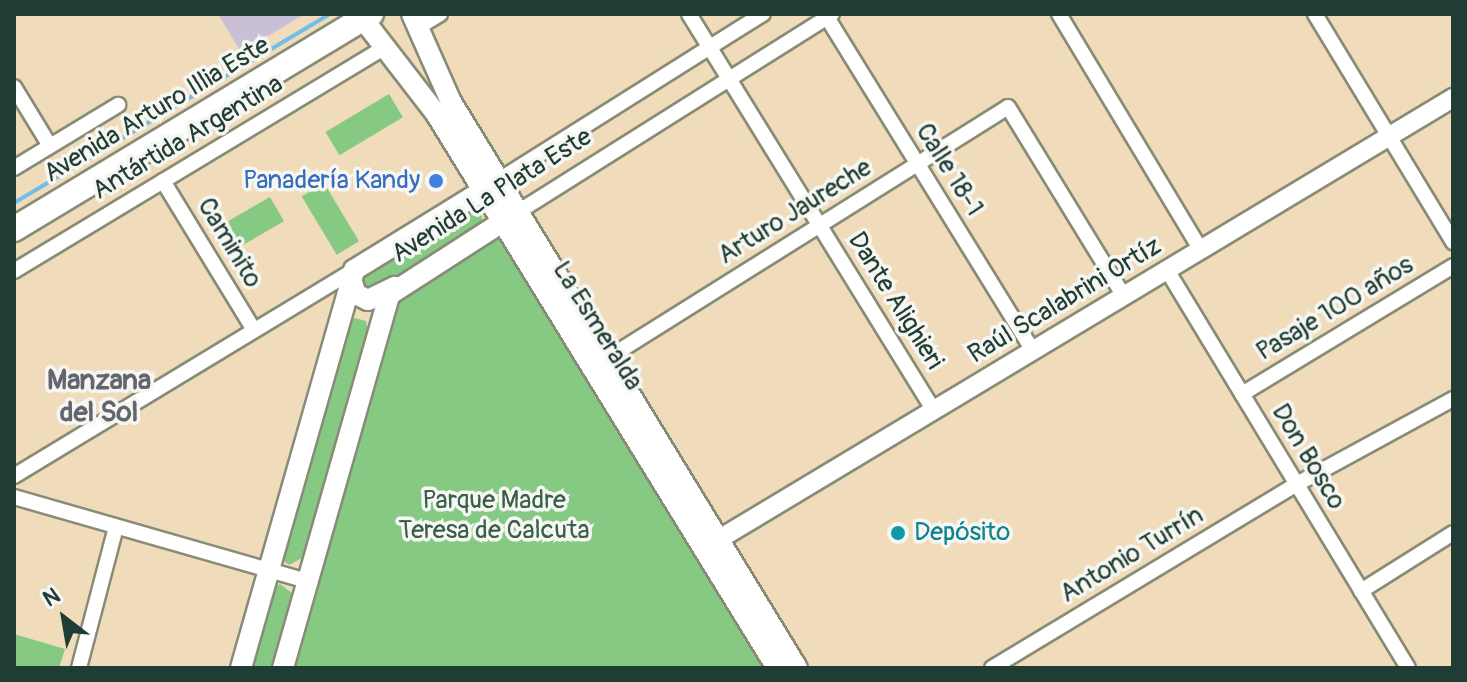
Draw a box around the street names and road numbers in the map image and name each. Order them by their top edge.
street label: Avenida Arturo Illia Este [39,30,275,190]
street label: Antártida Argentina [87,69,289,207]
street label: Calle 18-1 [908,118,990,222]
street label: Avenida La Plata Este [386,122,598,270]
street label: Arturo Jaureche [713,152,877,272]
street label: Caminito [190,192,268,294]
street label: Dante Alighieri [840,227,950,375]
street label: Raúl Scalabrini Ortíz [963,231,1167,371]
street label: Pasaje 100 años [1251,250,1419,368]
street label: La Esmeralda [545,256,649,396]
street label: Don Bosco [1264,398,1352,516]
street label: Antonio Turrín [1055,500,1209,610]

